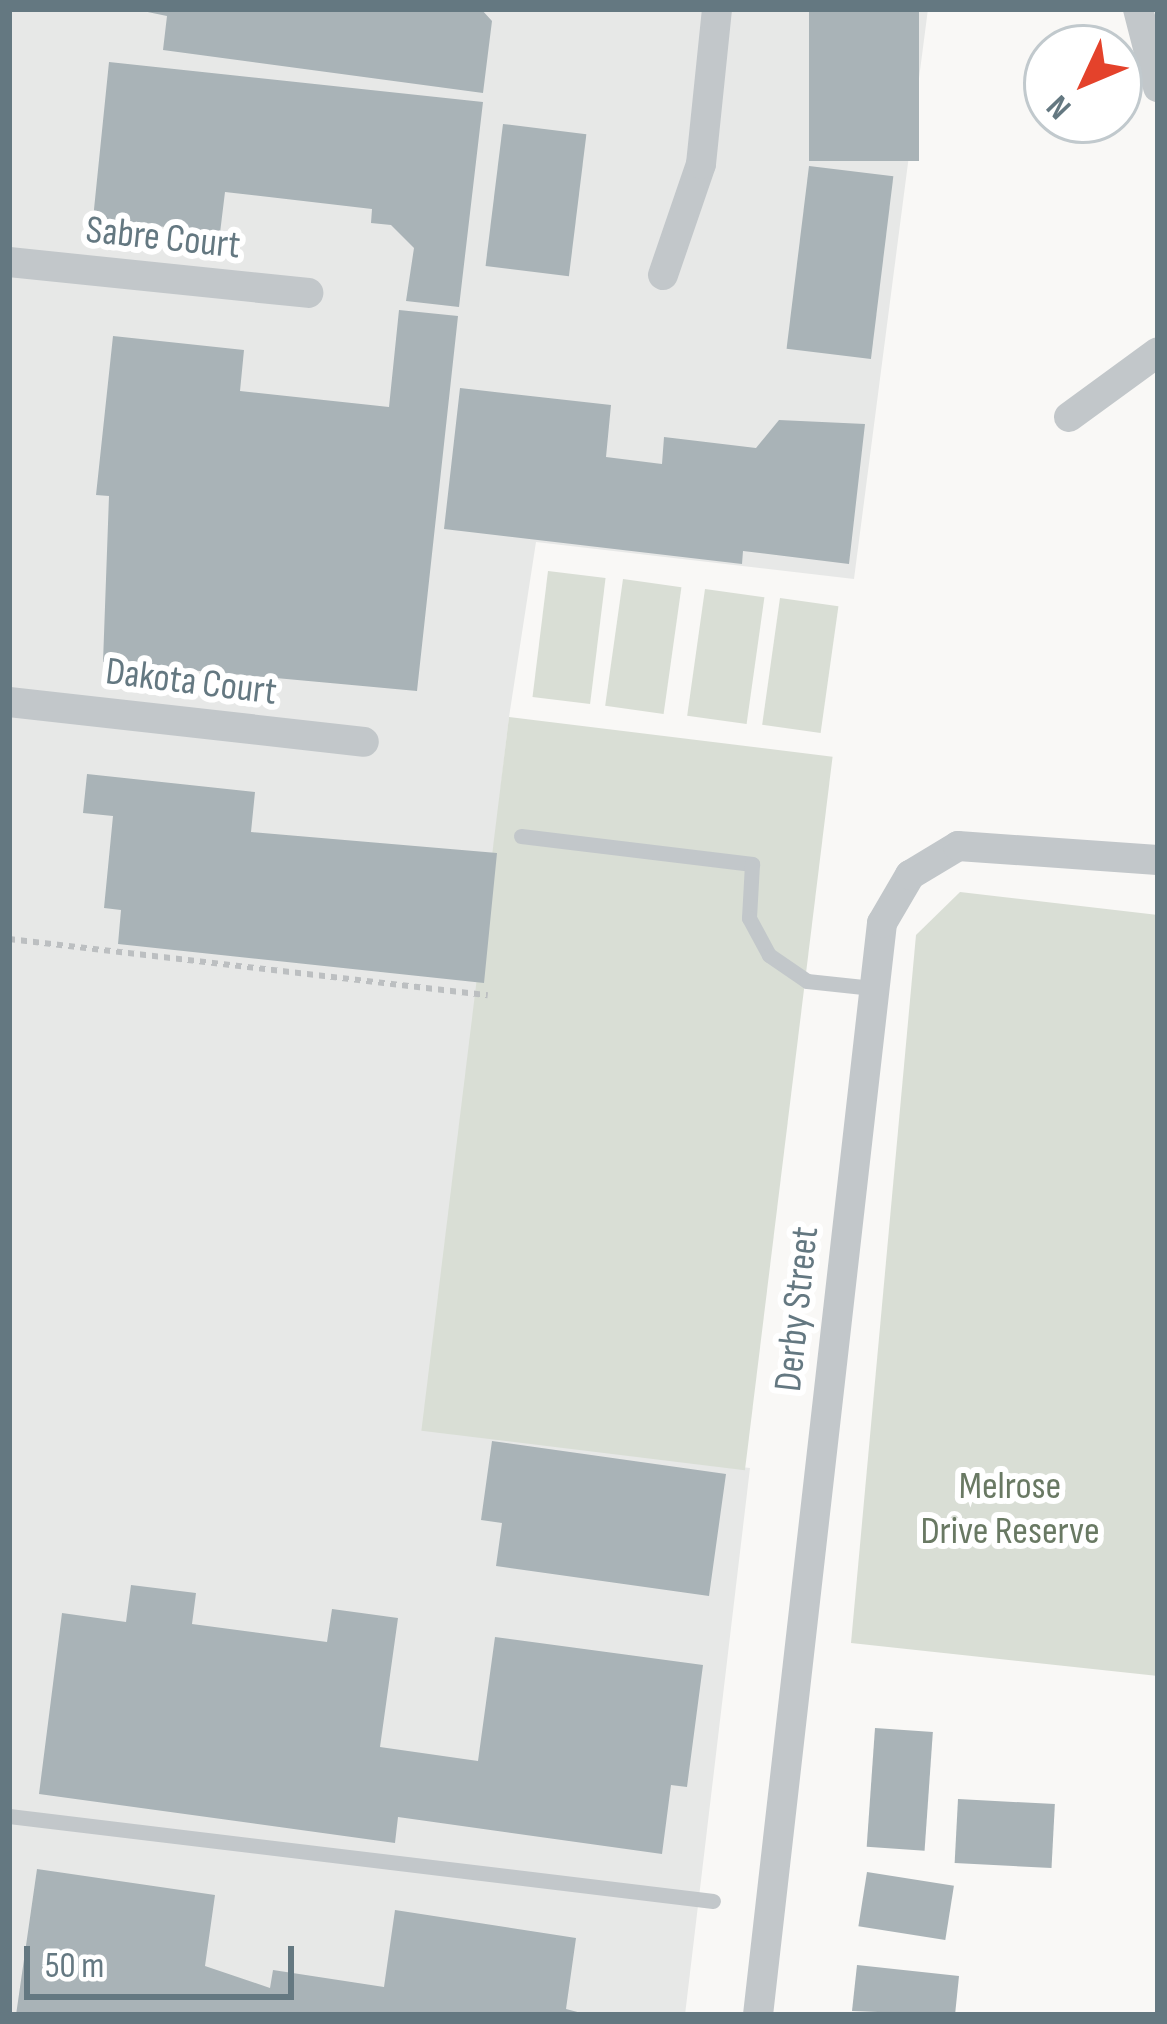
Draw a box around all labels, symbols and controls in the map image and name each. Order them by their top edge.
north arrow [1023,24,1143,144]
text: N [1039,87,1080,127]
street label: Sabre Court [84,208,242,270]
street label: Dakota Court [103,649,279,717]
street label: Derby Street [766,1224,830,1394]
park label: Melrose Drive Reserve [920,1465,1100,1556]
scale bar [30,1922,300,1996]
text: 50 m [45,1945,104,1988]

